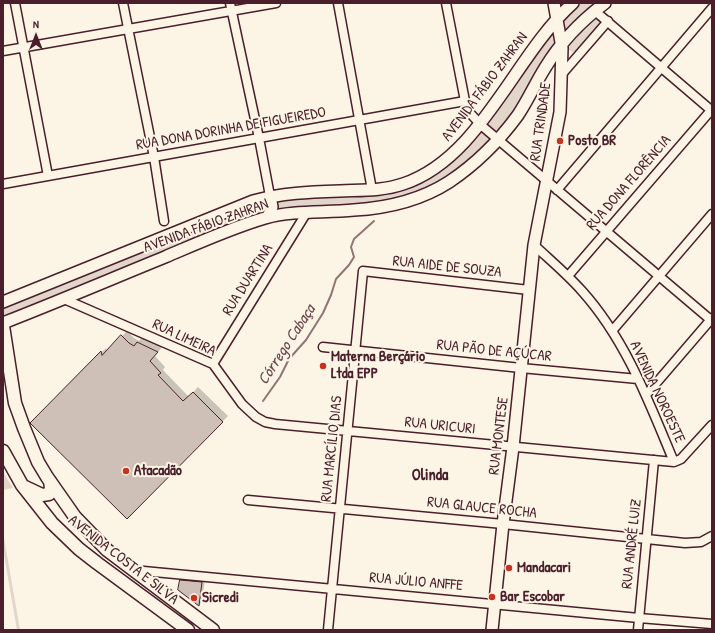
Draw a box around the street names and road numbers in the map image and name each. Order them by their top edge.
street label: AVENIDA FÁBIO ZAHRAN [438,29,532,145]
street label: RUA TRINDADE [527,81,555,163]
street label: RUA DONA DORINHA DE FIGUEIREDO [135,103,327,155]
street label: RUA DONA FLORÊNCIA [583,132,675,234]
street label: AVENIDA FÁBIO ZAHRAN [141,195,271,257]
street label: RUA DUARTINA [219,241,277,319]
street label: RUA AIDE DE SOUZA [392,252,502,282]
street label: RUA LIMEIRA [149,315,219,361]
street label: RUA PÃO DE AÇÚCAR [436,336,552,366]
street label: AVENIDA NOROESTE [626,338,688,446]
street label: RUA MARCÍLIO DIAS [317,395,347,503]
street label: RUA MONTESE [485,396,513,476]
street label: RUA URICURI [404,413,476,439]
street label: RUA GLAUCE ROCHA [426,493,538,523]
street label: RUA ANDRÉ LUIZ [618,498,646,590]
street label: AVENIDA COSTA E SILVA [64,511,182,609]
street label: RUA JÚLIO ANFFE [369,569,463,595]

